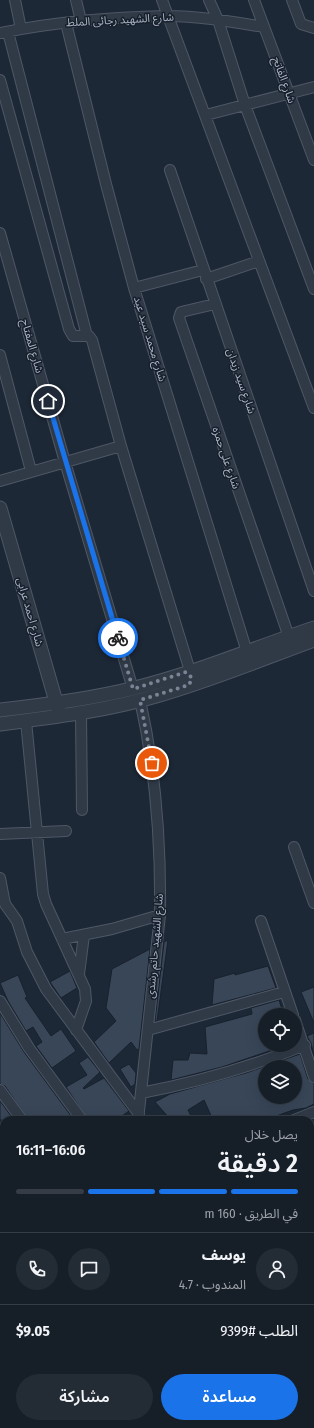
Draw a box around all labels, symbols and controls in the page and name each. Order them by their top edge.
street label: شارع الشهيد رجائى الملط [66,11,175,30]
street label: شارع الفاتح [269,55,299,106]
street label: شارع محمد سيد عيد [130,295,169,384]
street label: شارع المفتاح [17,317,46,375]
street label: شارع سيد زيدان [223,347,258,416]
pin [31,384,65,418]
icon: home [37,390,59,412]
street label: شارع على حمزه [208,425,243,491]
street label: شارع احمد عرابى [13,576,46,649]
courier [98,618,138,658]
icon: bike [107,627,129,649]
pin [135,746,169,780]
icon: bag [141,752,163,774]
street label: شارع الشهيد حاتم رشدى [144,893,168,999]
map controls [258,1008,302,1104]
button: locate [258,1008,302,1052]
button: layers [258,1060,302,1104]
text: يصل خلال [245,1127,298,1142]
text: 16:06–16:11 [16,1141,85,1159]
text: 2 دقيقة [217,1148,298,1179]
text: في الطريق · 160 m [204,1206,298,1221]
text: يوسف [202,1246,246,1264]
button: phone [16,1248,58,1290]
button: chat [68,1248,110,1290]
button: person [256,1248,298,1290]
text: المندوب · 4.7 [179,1277,246,1292]
text: $9.05 [16,1322,50,1340]
text: الطلب #9399 [220,1322,298,1340]
button: مشاركة [16,1374,153,1420]
button: مساعدة [161,1374,298,1420]

